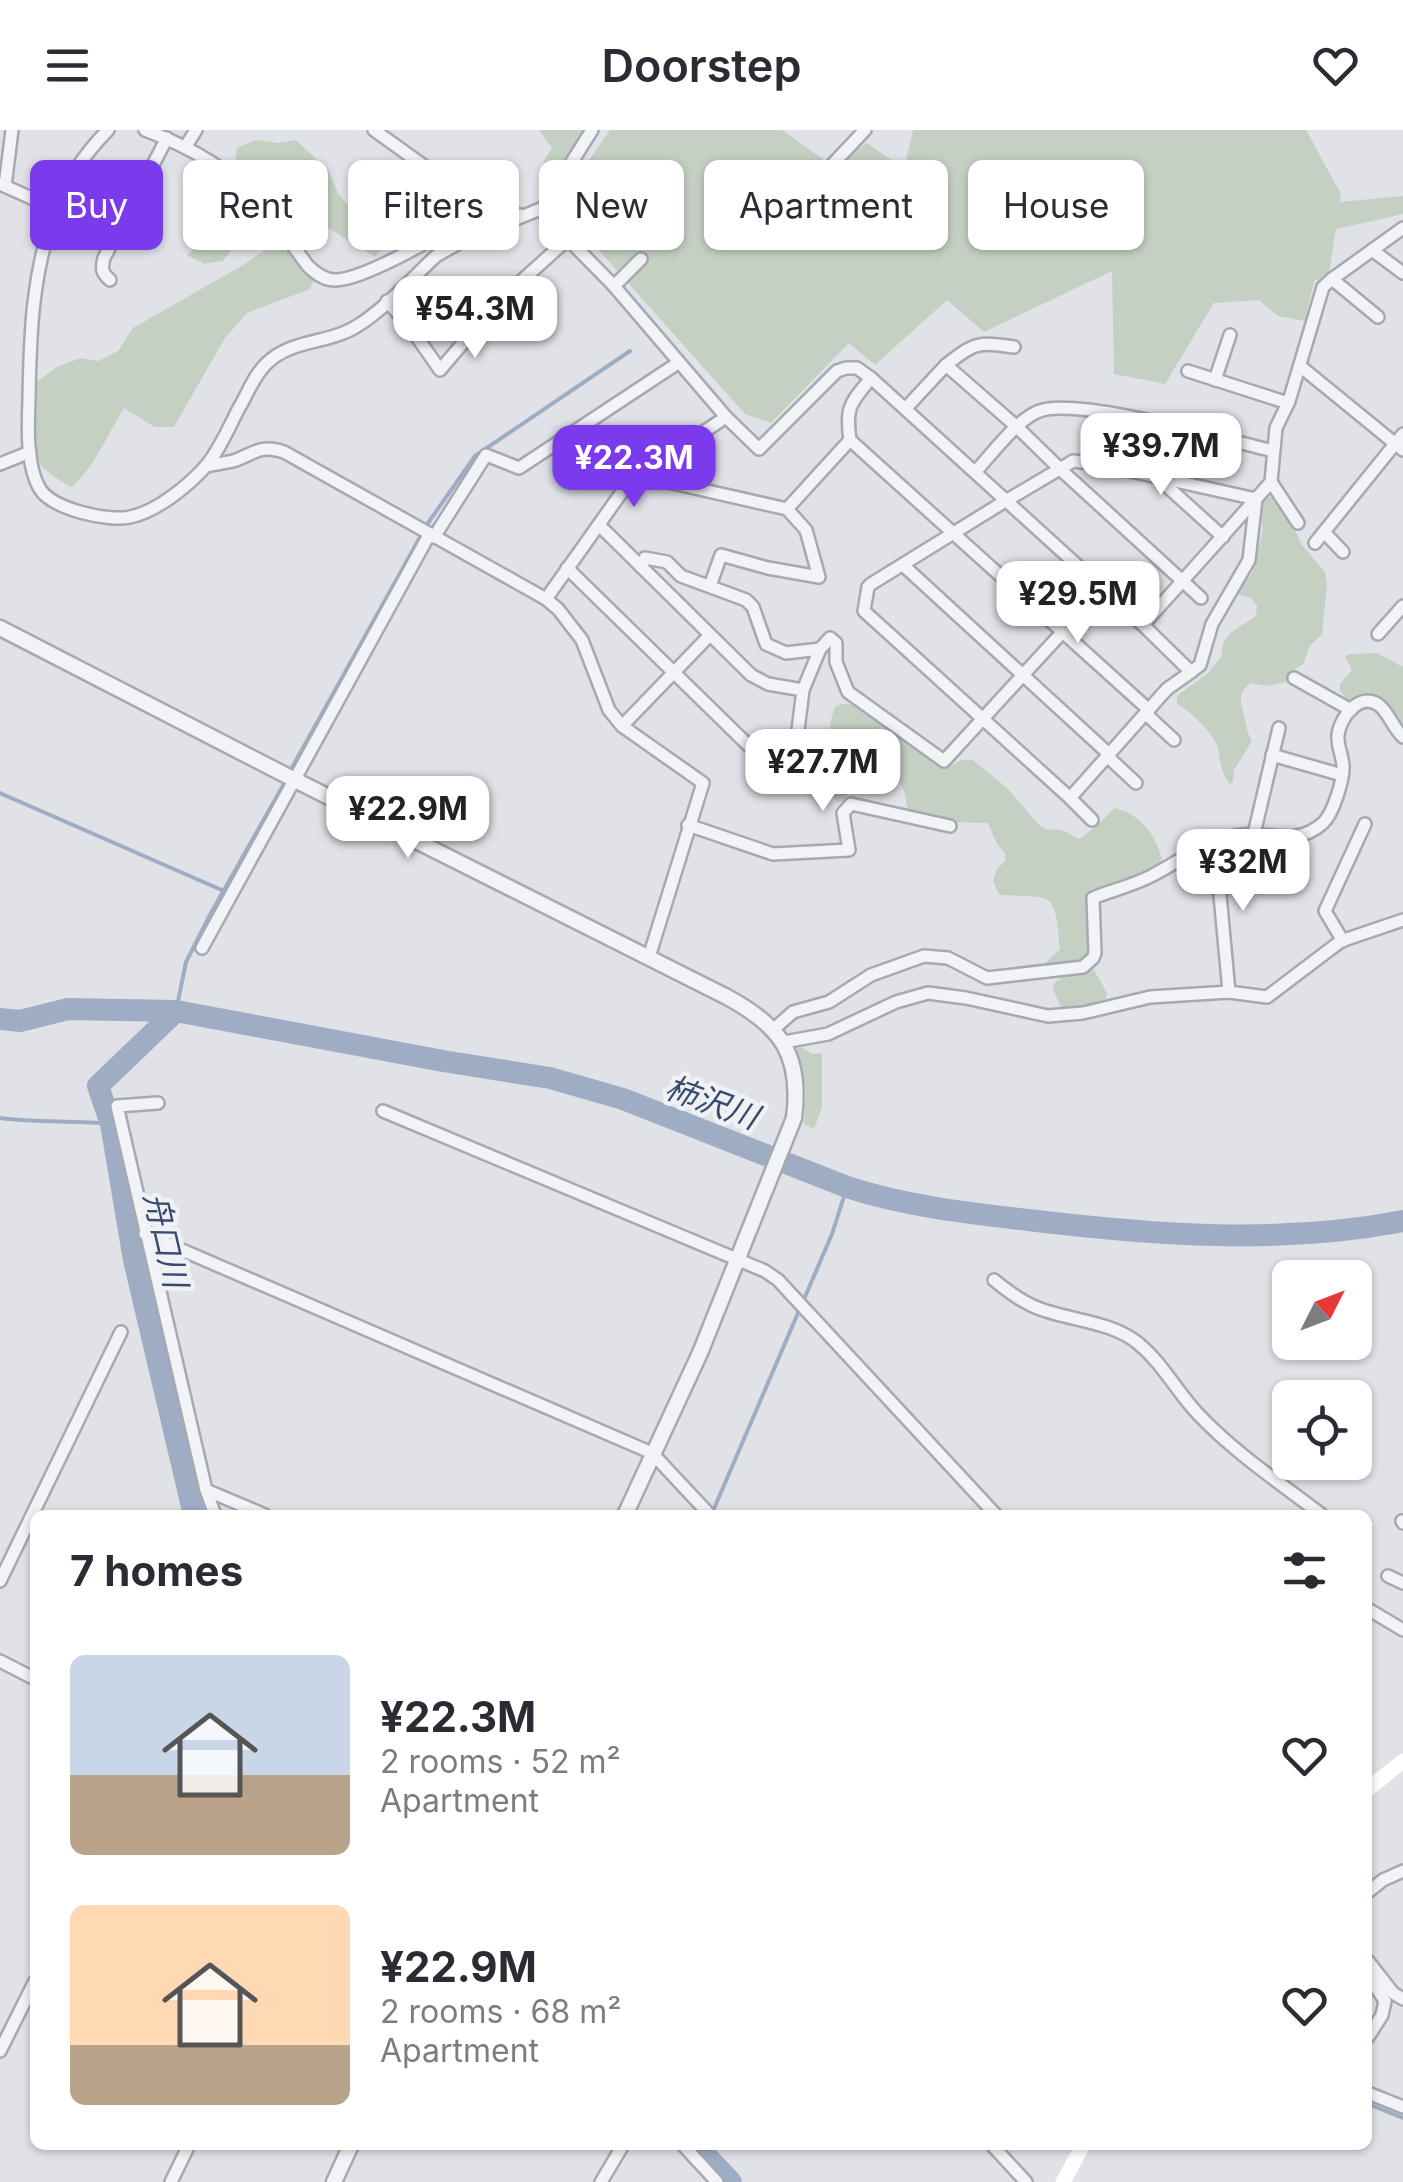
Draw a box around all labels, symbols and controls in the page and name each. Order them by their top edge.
icon: menu [40,38,95,93]
text: Doorstep [601,38,802,93]
icon: heart [1308,38,1363,93]
chip: Buy [30,160,163,250]
chip: Rent [183,160,328,250]
chip: Filters [348,160,519,250]
chip: New [539,160,684,250]
chip: Apartment [704,160,948,250]
chip: House [968,160,1144,250]
pin: ¥54.3M [394,276,556,361]
text: ¥54.3M [415,289,535,328]
pin: ¥39.7M [1080,413,1242,498]
pin: ¥22.3M [553,425,715,510]
text: ¥39.7M [1102,426,1220,465]
text: ¥22.3M [575,438,693,477]
pin: ¥29.5M [997,561,1159,646]
text: ¥29.5M [1019,574,1138,613]
pin: ¥27.7M [742,729,904,814]
text: ¥27.7M [767,742,879,781]
pin: ¥22.9M [327,776,489,861]
text: ¥22.9M [348,789,468,828]
pin: ¥32M [1184,829,1302,914]
text: ¥32M [1199,842,1287,881]
water label: 柿沢川 [660,1067,767,1138]
water label: 舟口川 [136,1189,196,1294]
north arrow [1272,1260,1372,1360]
map controls [1272,1260,1372,1480]
button: locate [1272,1380,1372,1480]
icon: filters [1277,1543,1332,1598]
text: 7 homes [70,1545,243,1596]
text: ¥22.3M [380,1691,536,1742]
icon: home [150,1695,270,1815]
icon: heart [1277,1728,1332,1783]
text: 2 rooms · 52 m² [380,1742,621,1781]
text: Apartment [380,1781,539,1820]
text: ¥22.9M [380,1941,537,1992]
icon: home [150,1945,270,2065]
icon: heart [1277,1978,1332,2033]
text: 2 rooms · 68 m² [380,1992,621,2031]
text: Apartment [380,2031,539,2070]

